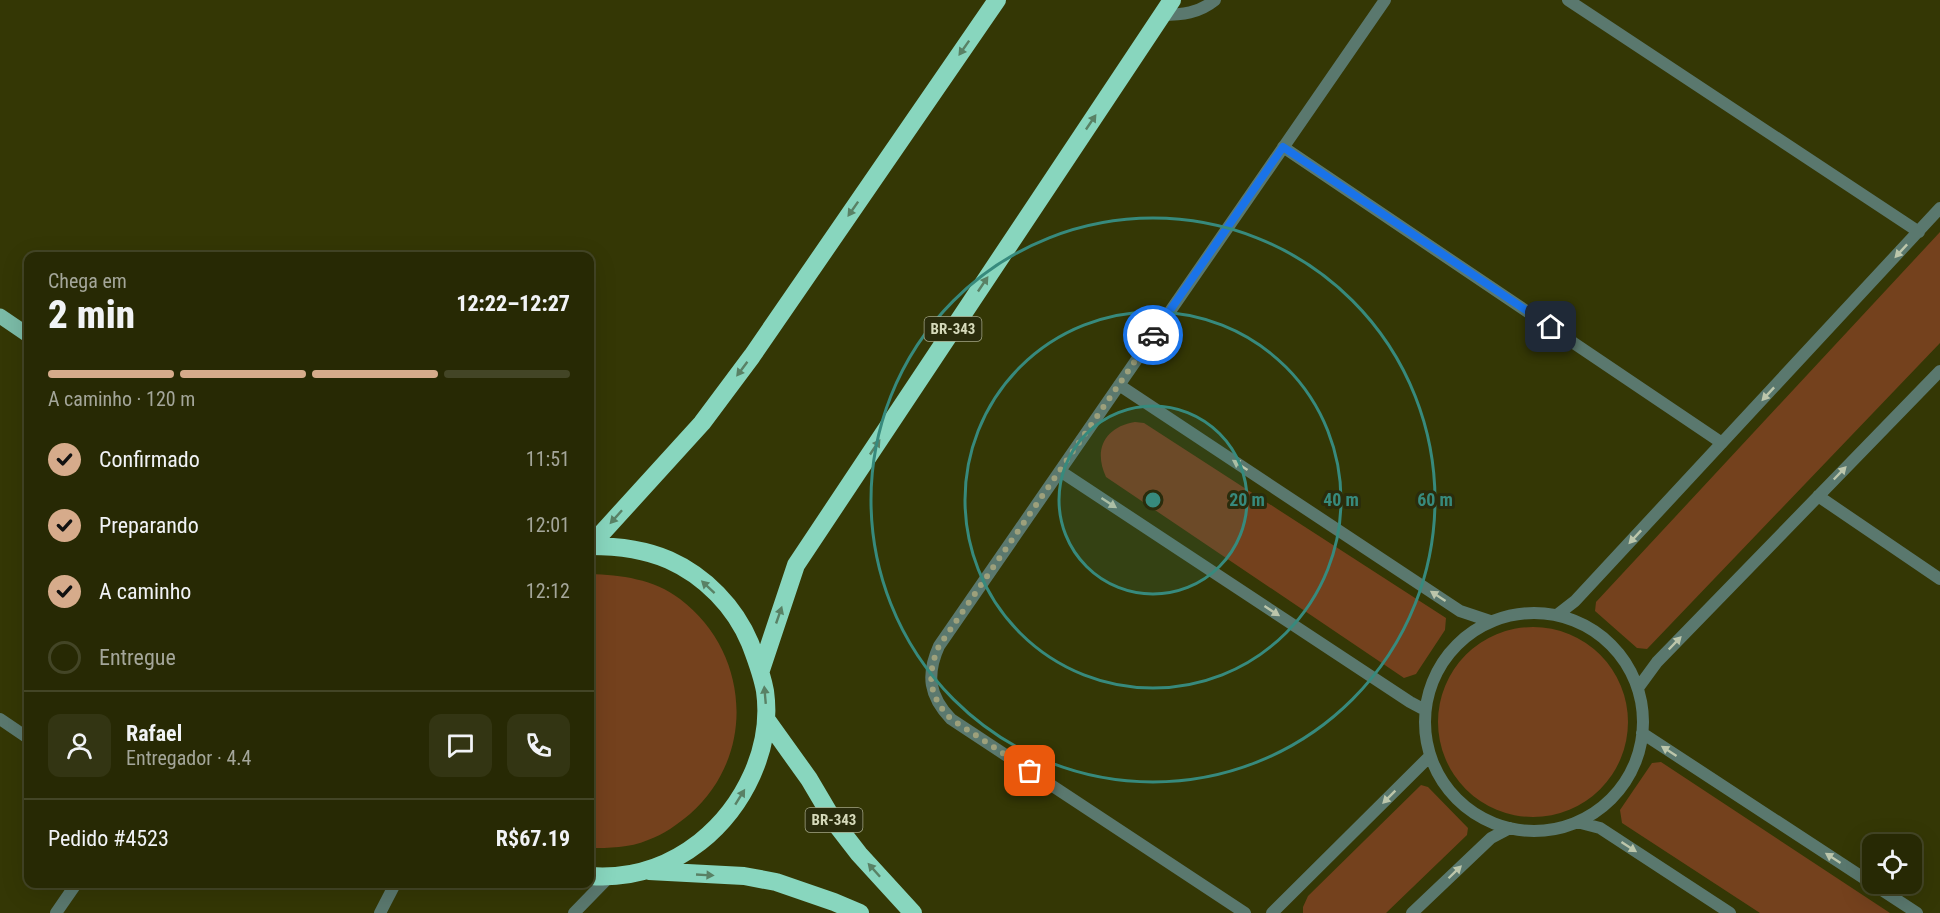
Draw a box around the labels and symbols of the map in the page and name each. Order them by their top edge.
one-way arrow [958,40,970,56]
one-way arrow [1085,114,1097,130]
one-way arrow [847,200,859,216]
one-way arrow [1895,243,1908,258]
one-way arrow [977,276,988,292]
pin [1525,301,1576,352]
courier [1123,305,1183,365]
road number: BR-343 [924,317,982,341]
one-way arrow [736,360,748,376]
one-way arrow [1762,386,1775,401]
one-way arrow [869,439,881,455]
one-way arrow [1232,460,1248,471]
one-way arrow [1833,467,1847,481]
text: 20 m [1229,489,1265,510]
text: 40 m [1323,489,1359,510]
text: 60 m [1417,489,1453,510]
centre of rings [1143,490,1163,510]
one-way arrow [1101,497,1117,508]
one-way arrow [609,510,623,525]
one-way arrow [1628,529,1642,544]
one-way arrow [702,580,716,594]
one-way arrow [1429,590,1446,601]
one-way arrow [1263,605,1280,616]
one-way arrow [775,606,785,624]
one-way arrow [1668,637,1682,651]
one-way arrow [760,685,769,704]
pin [1004,745,1055,796]
one-way arrow [1661,746,1678,757]
one-way arrow [735,789,746,805]
one-way arrow [1382,789,1396,803]
road number: BR-343 [806,808,862,832]
one-way arrow [1621,841,1637,853]
one-way arrow [1825,852,1841,864]
one-way arrow [867,862,881,877]
one-way arrow [1447,866,1461,880]
one-way arrow [696,870,715,879]

